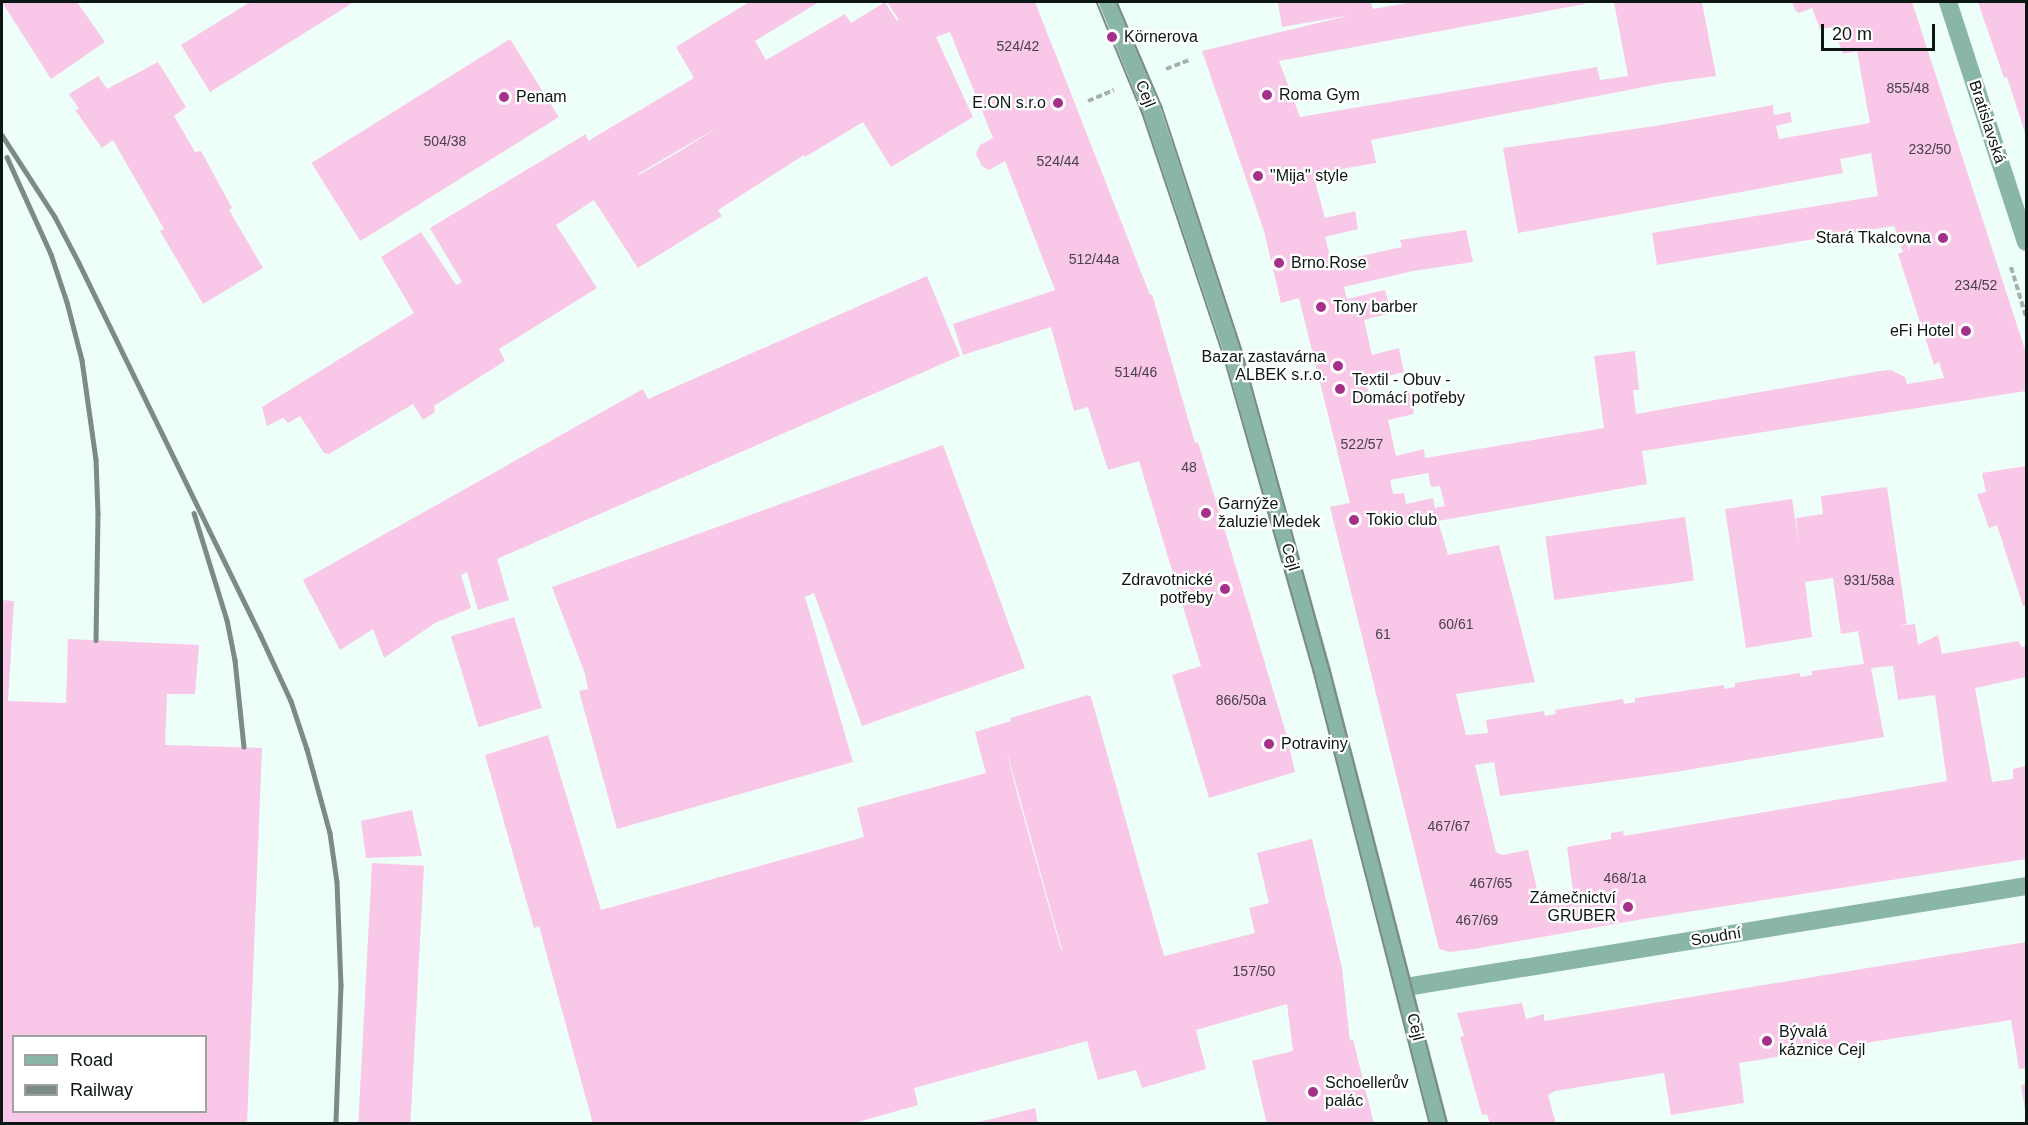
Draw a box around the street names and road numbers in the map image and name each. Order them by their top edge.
street label: Cejl [1131,78,1159,110]
street label: Bratislavská [1965,78,2009,166]
street label: Cejl [1277,541,1303,573]
street label: Soudní [1689,924,1743,950]
street label: Cejl [1402,1011,1428,1043]

